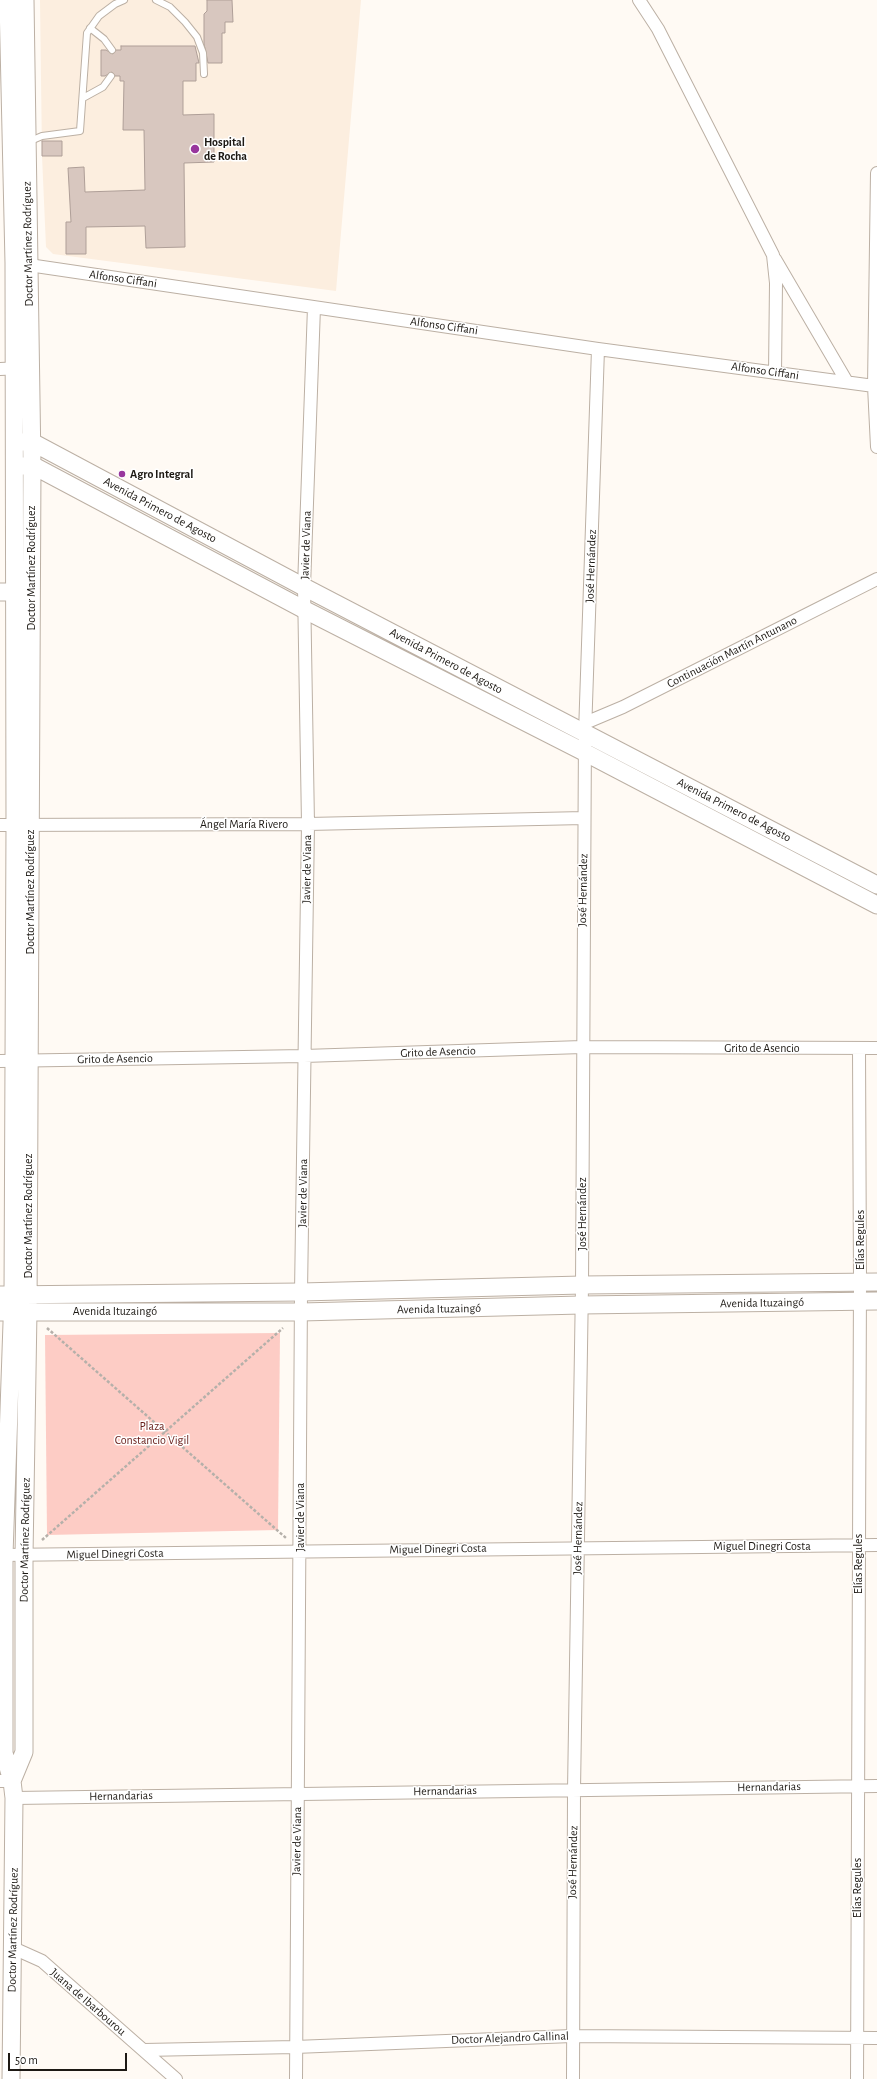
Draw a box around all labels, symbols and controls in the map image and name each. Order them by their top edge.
place label: Hospital de Rocha [204,135,247,163]
marker: Hospital de Rocha [189,143,201,155]
street label: Doctor Martínez Rodríguez [20,181,36,307]
street label: Alfonso Ciffani [88,267,158,291]
street label: Alfonso Ciffani [409,314,479,338]
street label: Alfonso Ciffani [730,359,800,383]
place label: Agro Integral [130,467,193,481]
marker: Agro Integral [117,469,127,479]
street label: Avenida Primero de Agosto [101,474,219,546]
street label: Doctor Martínez Rodríguez [24,505,38,631]
street label: Javier de Viana [298,510,314,580]
street label: José Hernández [583,529,599,603]
street label: Continuación Martín Antunano [665,613,799,691]
street label: Avenida Primero de Agosto [387,625,505,697]
street label: Avenida Primero de Agosto [675,775,793,845]
street label: Ángel María Rivero [200,817,288,831]
street label: Doctor Martínez Rodríguez [23,829,37,955]
street label: Javier de Viana [299,834,315,904]
street label: José Hernández [575,853,591,927]
street label: Grito de Asencio [724,1041,800,1055]
street label: Grito de Asencio [400,1043,476,1061]
street label: Grito de Asencio [77,1051,153,1067]
street label: Doctor Martínez Rodríguez [21,1153,35,1279]
street label: Javier de Viana [295,1158,311,1228]
street label: José Hernández [575,1177,589,1251]
street label: Elías Regules [853,1210,867,1270]
street label: Avenida Ituzaingó [720,1295,804,1311]
street label: Avenida Ituzaingó [397,1301,481,1317]
street label: Avenida Ituzaingó [73,1304,157,1318]
park label: Plaza Constancio Vigil [115,1419,189,1447]
street label: Doctor Martínez Rodríguez [17,1477,33,1603]
street label: Javier de Viana [293,1483,307,1551]
street label: José Hernández [570,1501,586,1575]
street label: Elías Regules [851,1534,865,1594]
street label: Miguel Dinegri Costa [713,1539,811,1553]
street label: Miguel Dinegri Costa [389,1541,487,1557]
street label: Miguel Dinegri Costa [66,1546,164,1562]
street label: Hernandarias [737,1779,801,1795]
street label: Hernandarias [413,1783,477,1799]
street label: Hernandarias [89,1788,153,1804]
street label: Javier de Viana [289,1806,305,1876]
street label: José Hernández [565,1825,581,1899]
street label: Elías Regules [850,1858,864,1918]
street label: Doctor Martínez Rodríguez [5,1867,21,1993]
street label: Juana de Ibarbourou [47,1965,129,2039]
street label: Doctor Alejandro Gallinal [451,2029,569,2047]
scale bar [10,2045,129,2071]
text: 50 m [15,2054,38,2066]

